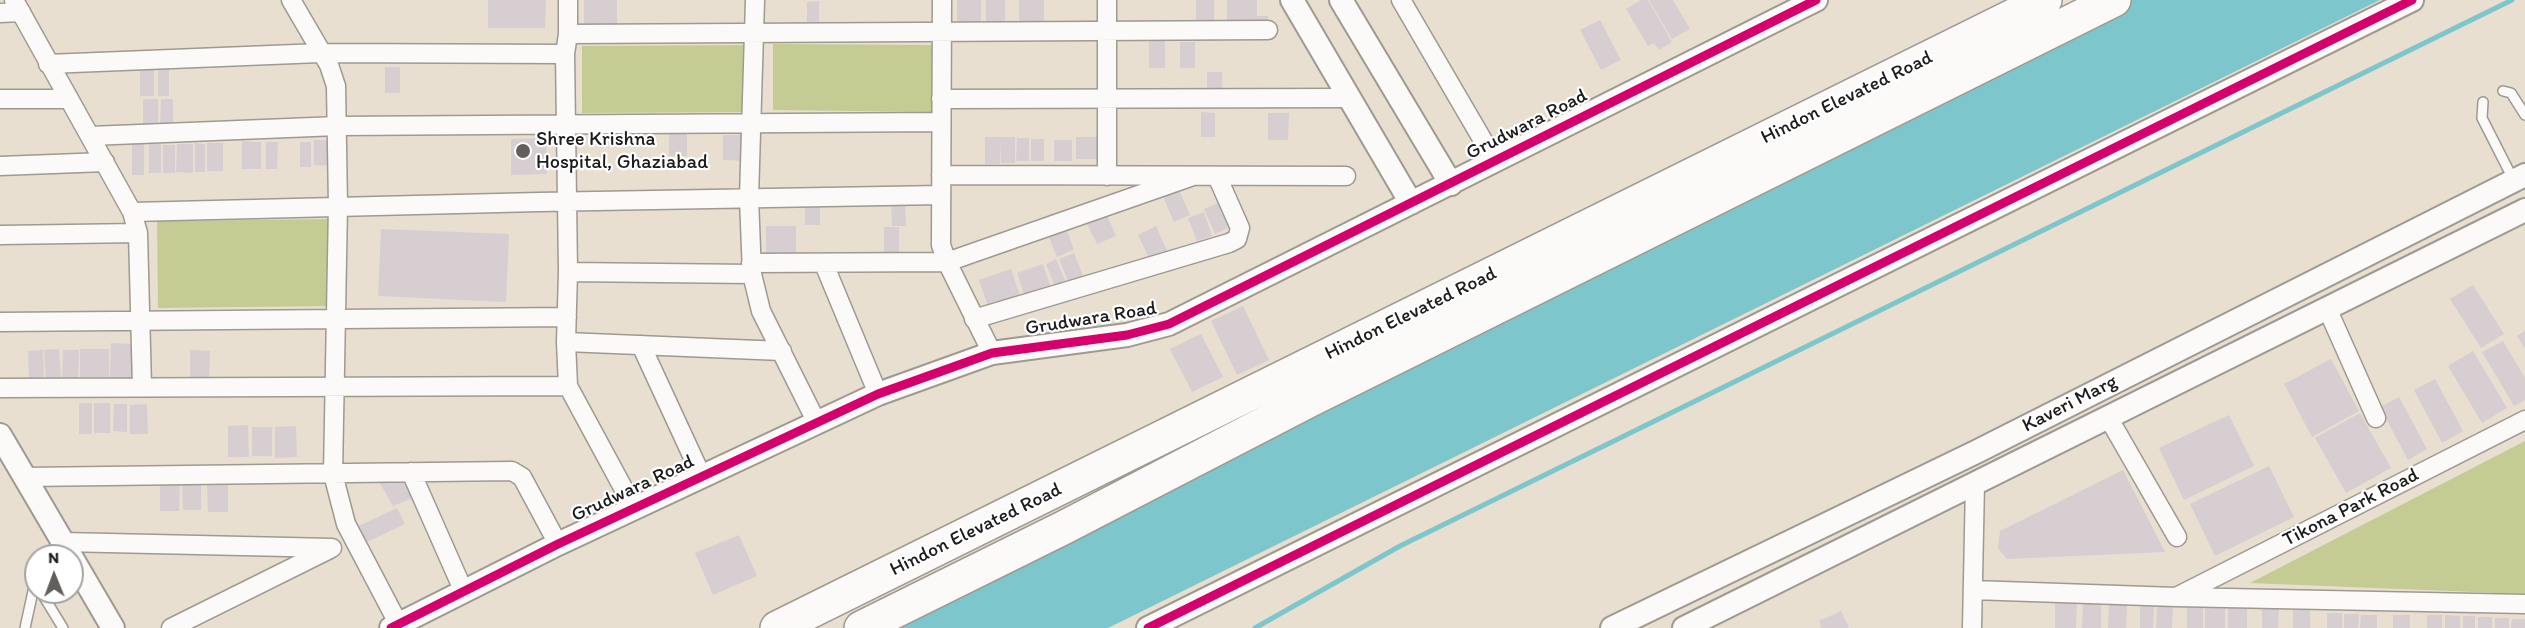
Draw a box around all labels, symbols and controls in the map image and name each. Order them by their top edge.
street label: Hindon Elevated Road [1757,46,1937,150]
street label: Grudwara Road [1462,84,1592,166]
place label: Shree Krishna Hospital, Ghaziabad [536,128,708,175]
marker: Shree Krishna Hospital, Ghaziabad [514,142,532,160]
street label: Hindon Elevated Road [1321,262,1501,366]
street label: Grudwara Road [1024,297,1158,341]
street label: Kaveri Marg [2019,370,2121,438]
street label: Grudwara Road [568,450,698,528]
street label: Tikona Park Road [2279,463,2423,553]
street label: Hindon Elevated Road [886,478,1066,582]
north arrow [24,544,84,604]
text: N [48,548,59,567]

